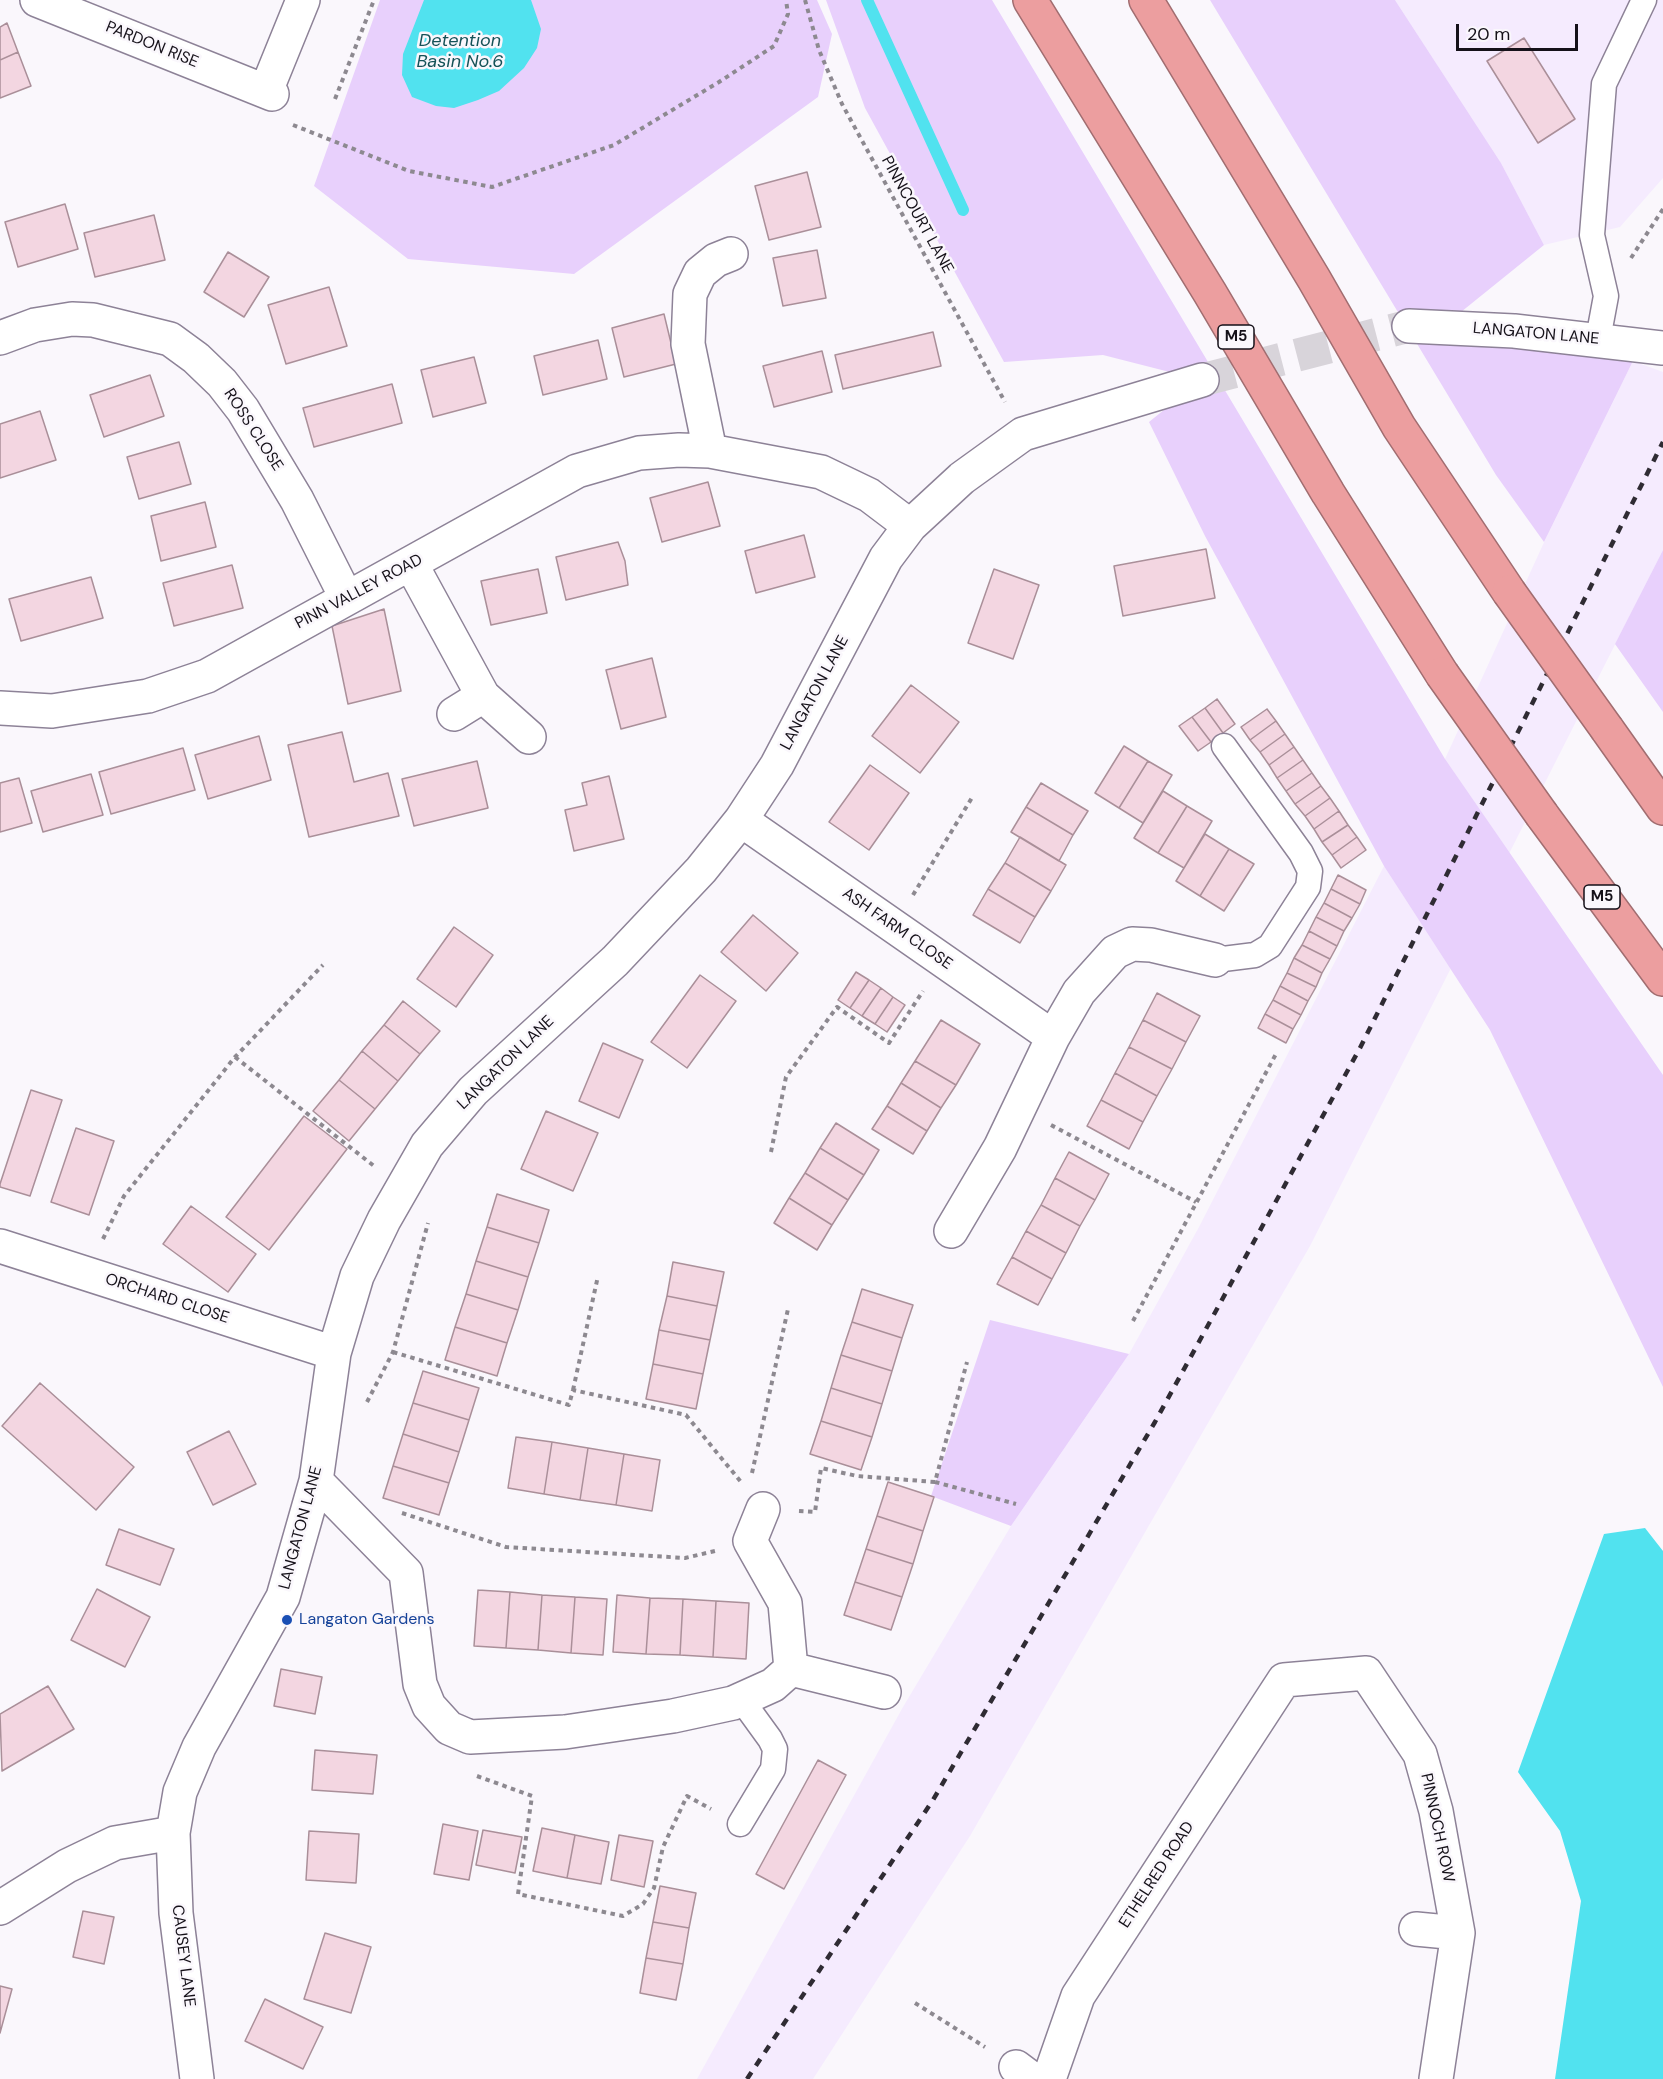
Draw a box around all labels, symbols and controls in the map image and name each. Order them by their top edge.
scale bar [1459,12,1580,50]
street label: PARDON RISE [103,18,201,72]
text: 20 m [1467,22,1510,46]
water label: Detention Basin No.6 [416,30,504,72]
street label: PINNCOURT LANE [877,153,957,277]
street label: LANGATON LANE [1472,319,1600,349]
road number: M5 [1218,325,1254,349]
street label: ROSS CLOSE [219,385,287,475]
street label: PINN VALLEY ROAD [292,550,426,634]
street label: LANGATON LANE [777,632,853,754]
street label: ASH FARM CLOSE [838,884,956,974]
road number: M5 [1584,885,1620,909]
street label: LANGATON LANE [454,1012,558,1114]
street label: ORCHARD CLOSE [103,1270,231,1328]
street label: LANGATON LANE [275,1464,327,1592]
place label: Langaton Gardens [299,1610,434,1630]
marker: Langaton Gardens [280,1613,294,1627]
street label: PINNOCH ROW [1416,1772,1458,1884]
street label: ETHELRED ROAD [1115,1818,1199,1932]
street label: CAUSEY LANE [167,1904,199,2008]

